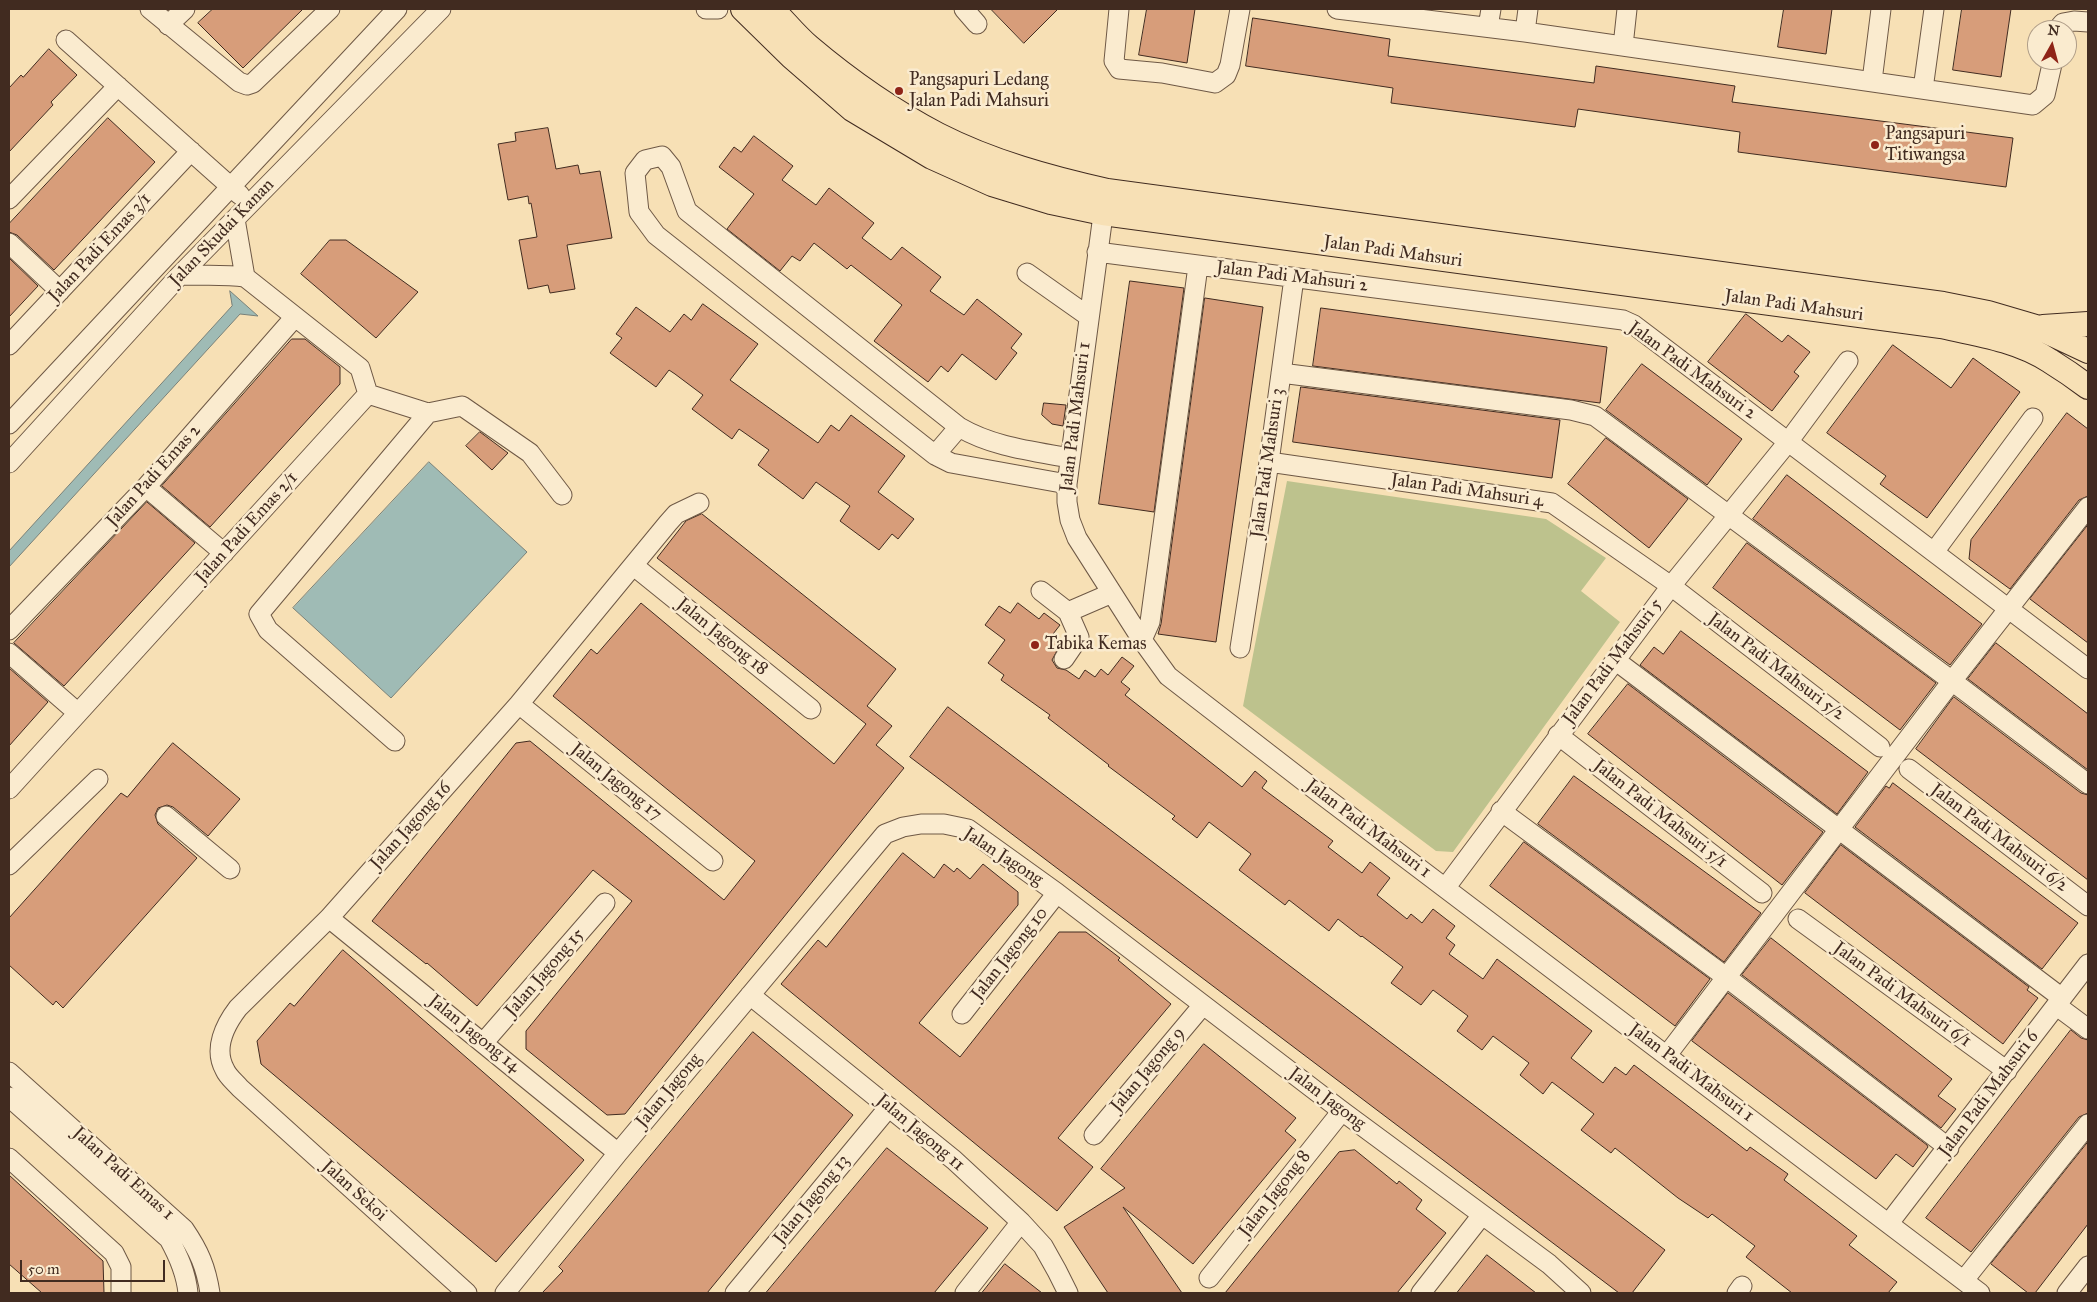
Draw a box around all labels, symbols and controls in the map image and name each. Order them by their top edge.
north arrow [2027,20,2077,70]
text: N [2047,21,2061,40]
place label: Pangsapuri Ledang Jalan Padi Mahsuri [909,70,1049,112]
marker: Pangsapuri Ledang Jalan Padi Mahsuri [893,85,905,97]
place label: Pangsapuri Titiwangsa [1885,124,1965,166]
marker: Pangsapuri Titiwangsa [1869,139,1881,151]
street label: Jalan Skudai Kanan [165,175,279,291]
street label: Jalan Padi Emas 3/1 [44,189,156,307]
street label: Jalan Padi Mahsuri [1322,232,1464,272]
street label: Jalan Padi Mahsuri 2 [1215,257,1369,297]
street label: Jalan Padi Mahsuri [1723,286,1865,326]
street label: Jalan Padi Mahsuri 2 [1624,317,1760,425]
street label: Jalan Padi Mahsuri 1 [1056,341,1096,493]
street label: Jalan Padi Mahsuri 3 [1247,387,1289,539]
street label: Jalan Padi Emas 2 [102,420,206,532]
street label: Jalan Padi Emas 2/1 [191,468,303,588]
street label: Jalan Padi Mahsuri 4 [1389,470,1545,512]
street label: Jalan Jagong 18 [672,594,772,680]
street label: Jalan Padi Mahsuri 5 [1559,595,1667,729]
street label: Jalan Padi Mahsuri 5/2 [1703,609,1849,725]
place label: Tabika Kemas [1045,634,1147,656]
marker: Tabika Kemas [1029,639,1041,651]
street label: Jalan Jagong 17 [566,739,666,825]
street label: Jalan Padi Mahsuri 5/1 [1589,755,1731,873]
street label: Jalan Padi Mahsuri 1 [1301,775,1435,883]
street label: Jalan Jagong 16 [366,778,456,874]
street label: Jalan Padi Mahsuri 6/2 [1926,779,2072,897]
street label: Jalan Jagong [959,823,1047,891]
street label: Jalan Jagong 10 [967,903,1053,1005]
street label: Jalan Jagong 15 [501,924,589,1022]
street label: Jalan Padi Mahsuri 6/1 [1829,938,1975,1052]
street label: Jalan Jagong 14 [424,990,524,1078]
street label: Jalan Padi Mahsuri 1 [1624,1019,1758,1127]
street label: Jalan Jagong 9 [1106,1023,1190,1117]
street label: Jalan Padi Mahsuri 6 [1934,1026,2044,1162]
street label: Jalan Jagong [632,1049,706,1133]
street label: Jalan Jagong [1284,1063,1370,1135]
street label: Jalan Jagong 11 [871,1090,969,1176]
street label: Jalan Padi Emas 1 [68,1123,178,1225]
street label: Jalan Jagong 8 [1234,1146,1316,1242]
street label: Jalan Jagong 13 [769,1151,855,1249]
street label: Jalan Sekoi [317,1156,391,1226]
scale bar [22,1250,168,1282]
text: 50 m [28,1260,60,1278]

